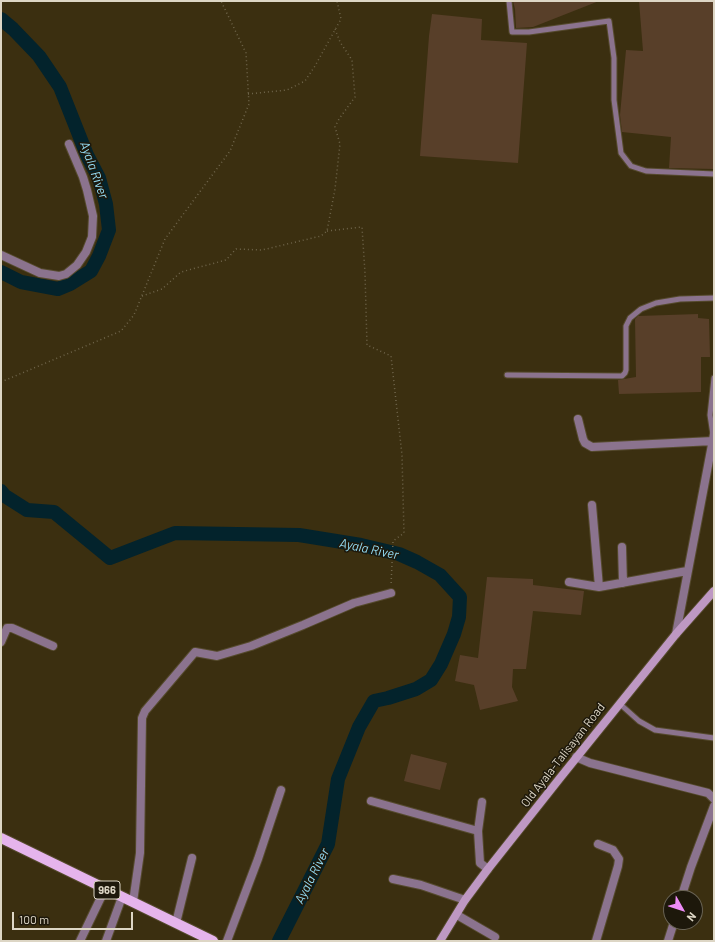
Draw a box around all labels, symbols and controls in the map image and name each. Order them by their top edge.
water label: Ayala River [76,139,112,201]
water label: Ayala River [338,535,400,563]
street label: Old Ayala-Talisayan Road [518,700,608,810]
water label: Ayala River [291,846,333,906]
road number: 966 [94,881,120,899]
north arrow [663,890,703,930]
scale bar [14,904,135,930]
text: N [685,910,699,924]
text: 100 m [19,912,49,926]

